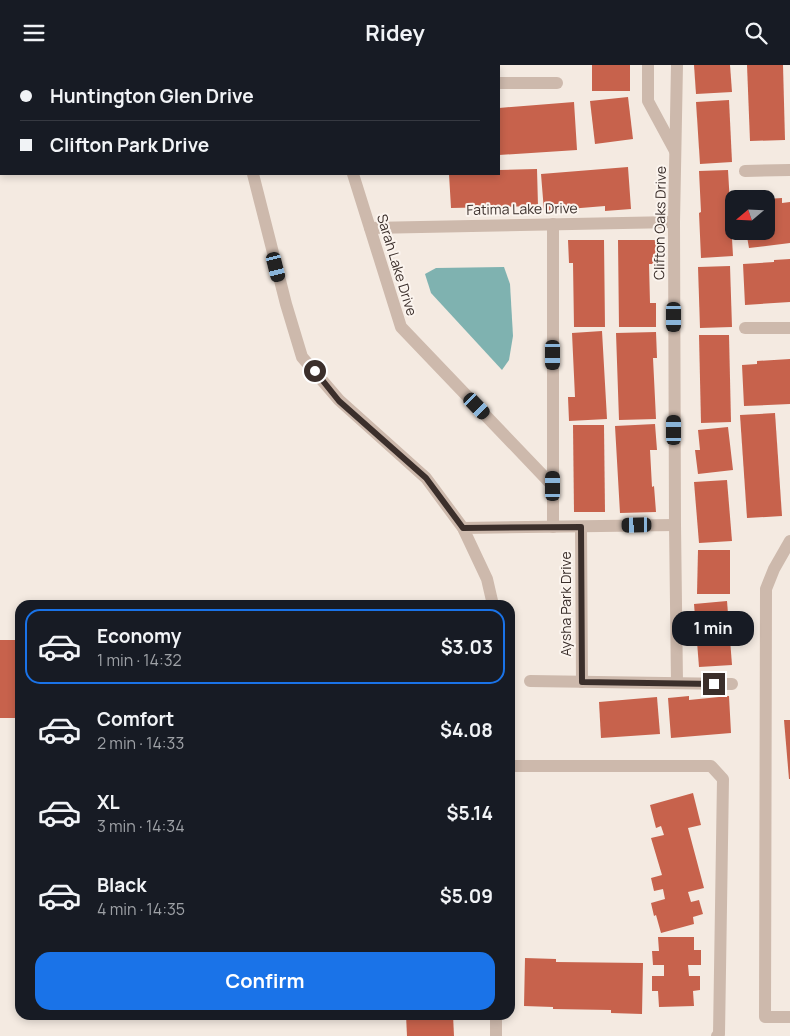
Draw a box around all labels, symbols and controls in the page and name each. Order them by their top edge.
text: Ridey [365,18,425,48]
icon: menu [20,19,48,47]
icon: search [742,19,770,47]
text: Huntington Glen Drive [50,83,254,109]
text: Clifton Park Drive [50,132,209,158]
street label: Clifton Oaks Drive [649,166,670,280]
north arrow [725,190,775,240]
map controls [725,190,775,240]
street label: Fatima Lake Drive [466,198,578,219]
street label: Sarah Lake Drive [373,212,422,318]
car [265,251,286,283]
car [666,302,681,332]
car [545,340,560,370]
route start [304,360,326,382]
car [461,390,492,422]
car [666,415,681,445]
car [545,471,560,501]
car [621,517,652,533]
street label: Aysha Park Drive [556,551,575,657]
callout: 1 min [673,611,755,647]
text: 1 min [693,617,733,639]
text: Economy [97,623,181,649]
icon: car [37,624,82,669]
text: $3.03 [441,634,493,660]
text: 1 min · 14:32 [97,649,182,671]
route end [703,673,725,695]
text: Comfort [97,706,174,732]
icon: car [37,707,82,752]
text: $4.08 [440,717,493,743]
text: 2 min · 14:33 [97,732,184,754]
text: XL [97,789,120,815]
icon: car [37,790,82,835]
text: $5.14 [447,800,493,826]
text: 3 min · 14:34 [97,815,185,837]
text: Black [97,872,146,898]
icon: car [37,873,82,918]
text: $5.09 [440,883,493,909]
text: 4 min · 14:35 [97,898,185,920]
button: Confirm [35,952,495,1010]

